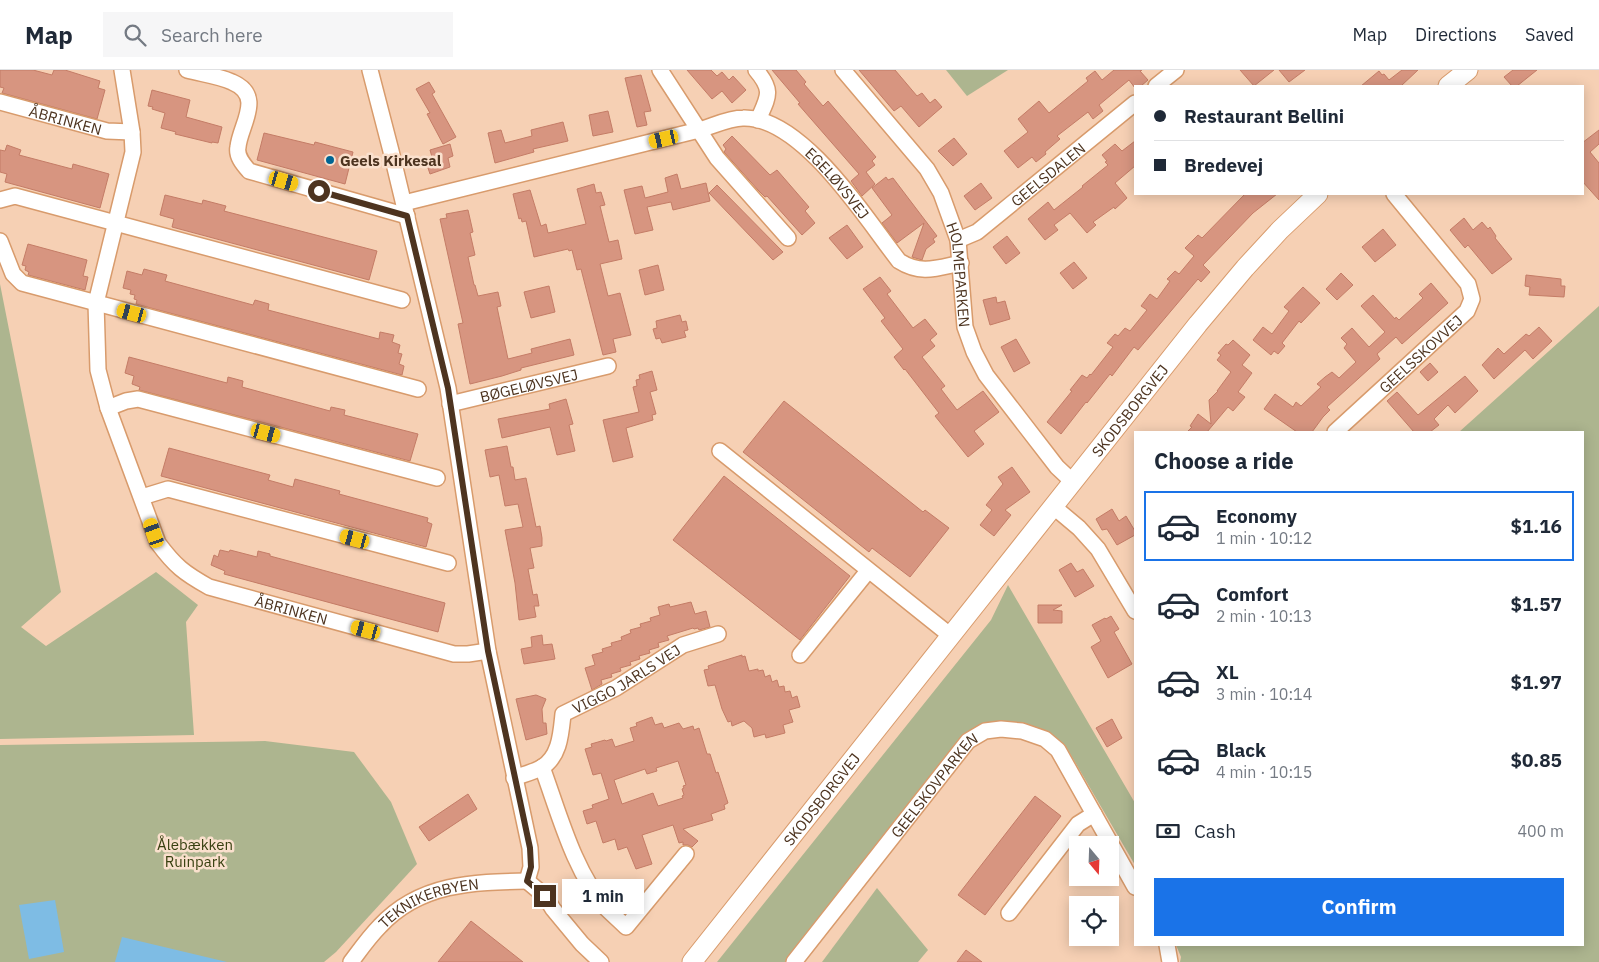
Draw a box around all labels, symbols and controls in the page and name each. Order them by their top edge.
search box [103,12,453,57]
text: Map [25,19,73,51]
icon: search [121,21,149,49]
text: Search here [161,23,263,47]
text: Map [1352,23,1387,46]
text: Directions [1415,23,1497,46]
text: Saved [1525,23,1574,46]
street label: ÅBRINKEN [27,101,104,139]
text: Restaurant Bellini [1184,104,1344,128]
car [647,128,680,150]
street label: GEELSDALEN [1007,138,1089,210]
street label: EGELØVSVEJ [801,143,874,222]
place label: Geels Kirkesal [340,151,442,170]
text: Bredevej [1184,153,1263,177]
marker: Geels Kirkesal [324,154,336,166]
car [267,170,300,192]
route start [308,180,330,202]
street label: HOLMEPARKEN [943,219,974,328]
car [115,302,148,324]
street label: GEELSSKOVVEJ [1375,310,1466,397]
street label: SKODSBORGVEJ [1087,360,1172,460]
street label: BØGELØVSVEJ [478,364,580,406]
car [249,422,282,444]
text: Choose a ride [1154,446,1294,475]
icon: car [1156,504,1201,549]
text: Economy [1216,504,1297,528]
text: $1.16 [1510,514,1562,538]
car [142,516,165,550]
car [338,528,371,550]
text: 1 min · 10:12 [1216,528,1312,548]
icon: car [1156,582,1201,627]
text: Comfort [1216,582,1289,606]
street label: ÅBRINKEN [253,591,330,629]
text: $1.57 [1510,592,1562,616]
text: 2 min · 10:13 [1216,606,1312,626]
car [349,619,382,641]
street label: VIGGO JARLS VEJ [569,640,684,718]
icon: car [1156,660,1201,705]
text: XL [1216,660,1239,684]
text: $1.97 [1510,670,1562,694]
text: 3 min · 10:14 [1216,684,1312,704]
street label: GEELSKOVPARKEN [886,728,981,841]
icon: car [1156,738,1201,783]
text: Black [1216,738,1266,762]
text: $0.85 [1510,748,1562,772]
street label: SKODSBORGVEJ [779,749,864,849]
text: 4 min · 10:15 [1216,762,1312,782]
icon: cash [1154,817,1182,845]
text: Cash [1194,819,1236,843]
text: 400 m [1517,821,1564,841]
park label: Ålebækken Ruinpark [157,835,233,871]
north arrow [1069,836,1119,886]
map controls [1069,836,1119,946]
street label: TEKNIKERBYEN [374,874,480,932]
callout: 1 min [562,878,645,914]
button: Confirm [1154,878,1564,936]
route end [534,885,556,907]
text: 1 min [582,886,624,906]
button: locate [1069,896,1119,946]

